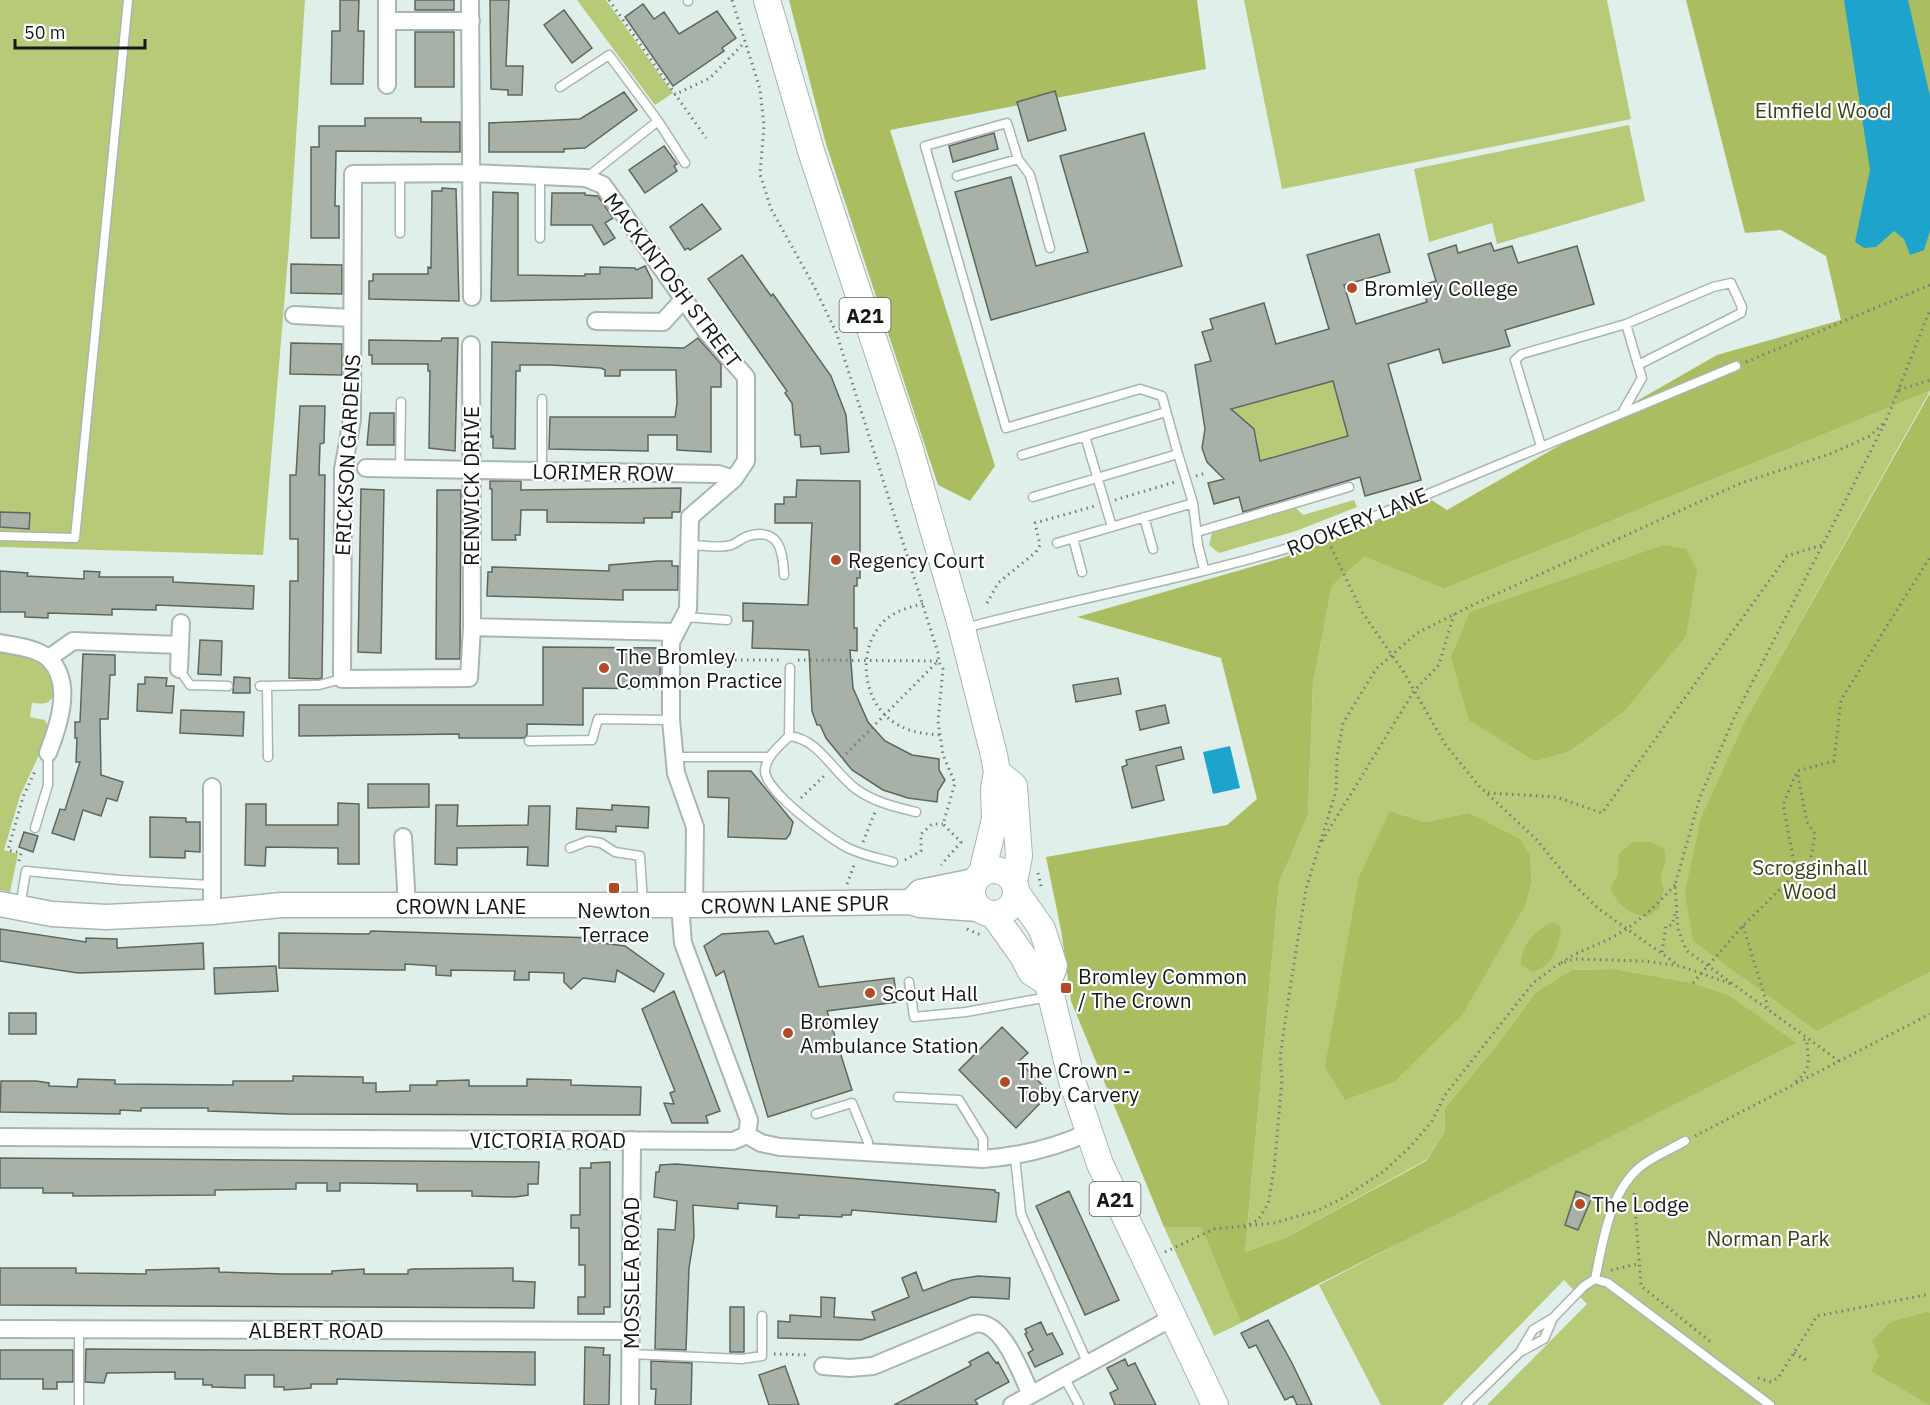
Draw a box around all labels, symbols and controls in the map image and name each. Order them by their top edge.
scale bar [15,12,146,50]
text: 50 m [24,21,66,44]
park label: Elmfield Wood [1755,96,1891,124]
street label: MACKINTOSH STREET [598,187,748,373]
place label: Bromley College [1364,274,1518,302]
marker: Bromley College [1345,281,1359,295]
road number: A21 [840,298,890,332]
street label: ERICKSON GARDENS [328,353,366,557]
street label: RENWICK DRIVE [457,406,485,566]
street label: LORIMER ROW [532,457,674,487]
street label: ROOKERY LANE [1282,480,1432,562]
place label: Regency Court [848,546,985,574]
marker: Regency Court [829,553,843,567]
place label: The Bromley Common Practice [616,642,783,694]
marker: The Bromley Common Practice [597,661,611,675]
park label: Scrogginhall Wood [1752,853,1868,905]
marker: Newton Terrace [607,881,621,895]
street label: CROWN LANE SPUR [700,888,890,920]
street label: CROWN LANE [395,892,527,920]
place label: Newton Terrace [577,896,651,948]
place label: Bromley Common / The Crown [1078,962,1247,1014]
place label: Scout Hall [882,979,978,1007]
marker: Bromley Common / The Crown [1059,981,1073,995]
marker: Scout Hall [863,986,877,1000]
place label: Bromley Ambulance Station [800,1007,979,1059]
marker: Bromley Ambulance Station [781,1026,795,1040]
place label: The Crown - Toby Carvery [1017,1056,1140,1108]
marker: The Crown - Toby Carvery [998,1075,1012,1089]
street label: VICTORIA ROAD [470,1126,626,1154]
road number: A21 [1090,1182,1140,1216]
place label: The Lodge [1592,1190,1689,1218]
street label: MOSSLEA ROAD [617,1197,645,1349]
marker: The Lodge [1573,1197,1587,1211]
park label: Norman Park [1706,1224,1830,1252]
street label: ALBERT ROAD [248,1316,384,1344]

